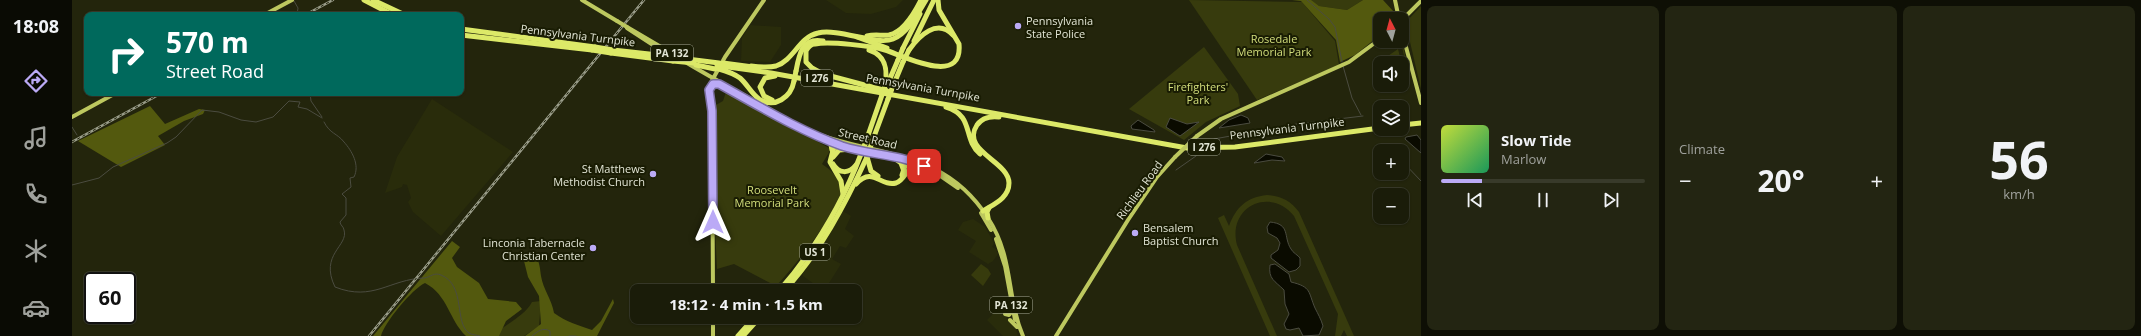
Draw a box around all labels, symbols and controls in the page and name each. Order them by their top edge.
north arrow [1373,12,1409,48]
map controls [1373,12,1409,224]
place label: Pennsylvania State Police [1026,13,1093,41]
text: 18:08 [13,14,59,38]
street label: Pennsylvania Turnpike [520,21,636,49]
marker: Pennsylvania State Police [1013,21,1023,31]
text: 570 m [166,23,249,61]
icon: right [100,28,152,80]
park label: Rosedale Memorial Park [1237,31,1312,59]
road number: PA 132 [651,45,693,61]
button: sound [1373,56,1409,92]
text: Street Road [166,59,264,83]
icon: directions [22,67,50,95]
road number: I 276 [801,70,833,86]
street label: Pennsylvania Turnpike [865,70,981,104]
park label: Firefighters' Park [1168,79,1228,107]
button: layers [1373,100,1409,136]
street label: Pennsylvania Turnpike [1229,114,1345,142]
text: 56 [1989,123,2049,194]
icon: music [22,124,50,152]
street label: Street Road [837,124,899,152]
text: Slow Tide [1501,130,1571,150]
road number: I 276 [1188,139,1220,155]
text: Climate [1679,140,1725,158]
button: + [1373,144,1409,180]
pin [907,149,941,183]
text: Marlow [1501,150,1546,168]
icon: arrive [913,155,935,177]
street label: Richlieu Road [1113,158,1165,222]
text: 20° [1757,160,1805,201]
place label: St Matthews Methodist Church [553,161,645,189]
text: − [1679,165,1692,195]
text: + [1870,165,1883,195]
marker: St Matthews Methodist Church [648,169,658,179]
icon: phone [22,180,50,208]
park label: Roosevelt Memorial Park [735,182,810,210]
text: km/h [2003,185,2035,203]
button: − [1373,188,1409,224]
icon: previous [1464,189,1486,211]
icon: pause [1532,189,1554,211]
icon: next [1600,189,1622,211]
position arrow [692,201,734,243]
place label: Bensalem Baptist Church [1143,220,1219,248]
marker: Bensalem Baptist Church [1130,228,1140,238]
place label: Linconia Tabernacle Christian Center [483,235,585,263]
icon: climate [22,237,50,265]
marker: Linconia Tabernacle Christian Center [588,243,598,253]
road number: US 1 [800,244,830,260]
speed limit sign: 60 [84,272,136,324]
icon: car [22,294,50,322]
text: 18:12 · 4 min · 1.5 km [669,294,823,314]
road number: PA 132 [990,297,1032,313]

